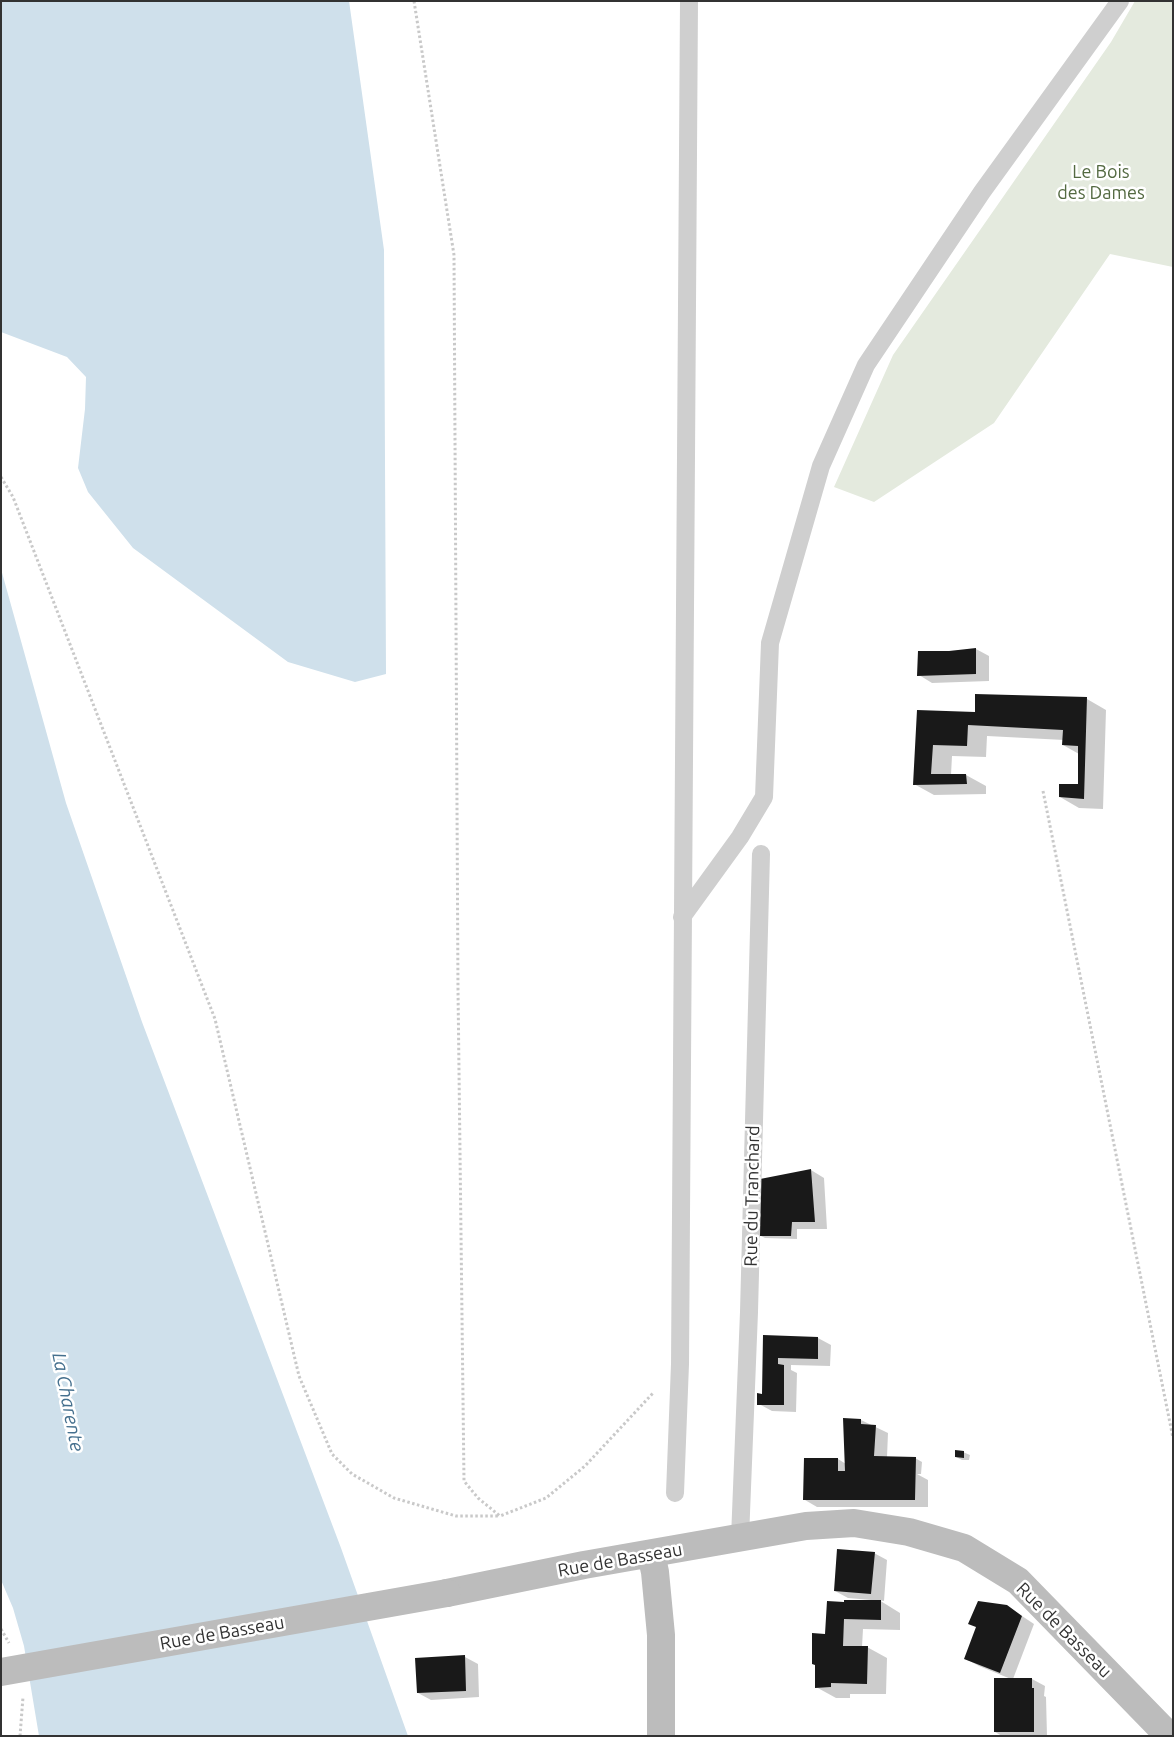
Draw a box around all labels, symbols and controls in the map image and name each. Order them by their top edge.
park label: Le Bois des Dames [1057,161,1145,203]
street label: Rue du Tranchard [740,1125,764,1267]
water label: La Charente [47,1351,89,1453]
street label: Rue de Basseau [556,1538,684,1582]
street label: Rue de Basseau [1012,1578,1116,1682]
street label: Rue de Basseau [158,1611,286,1655]

